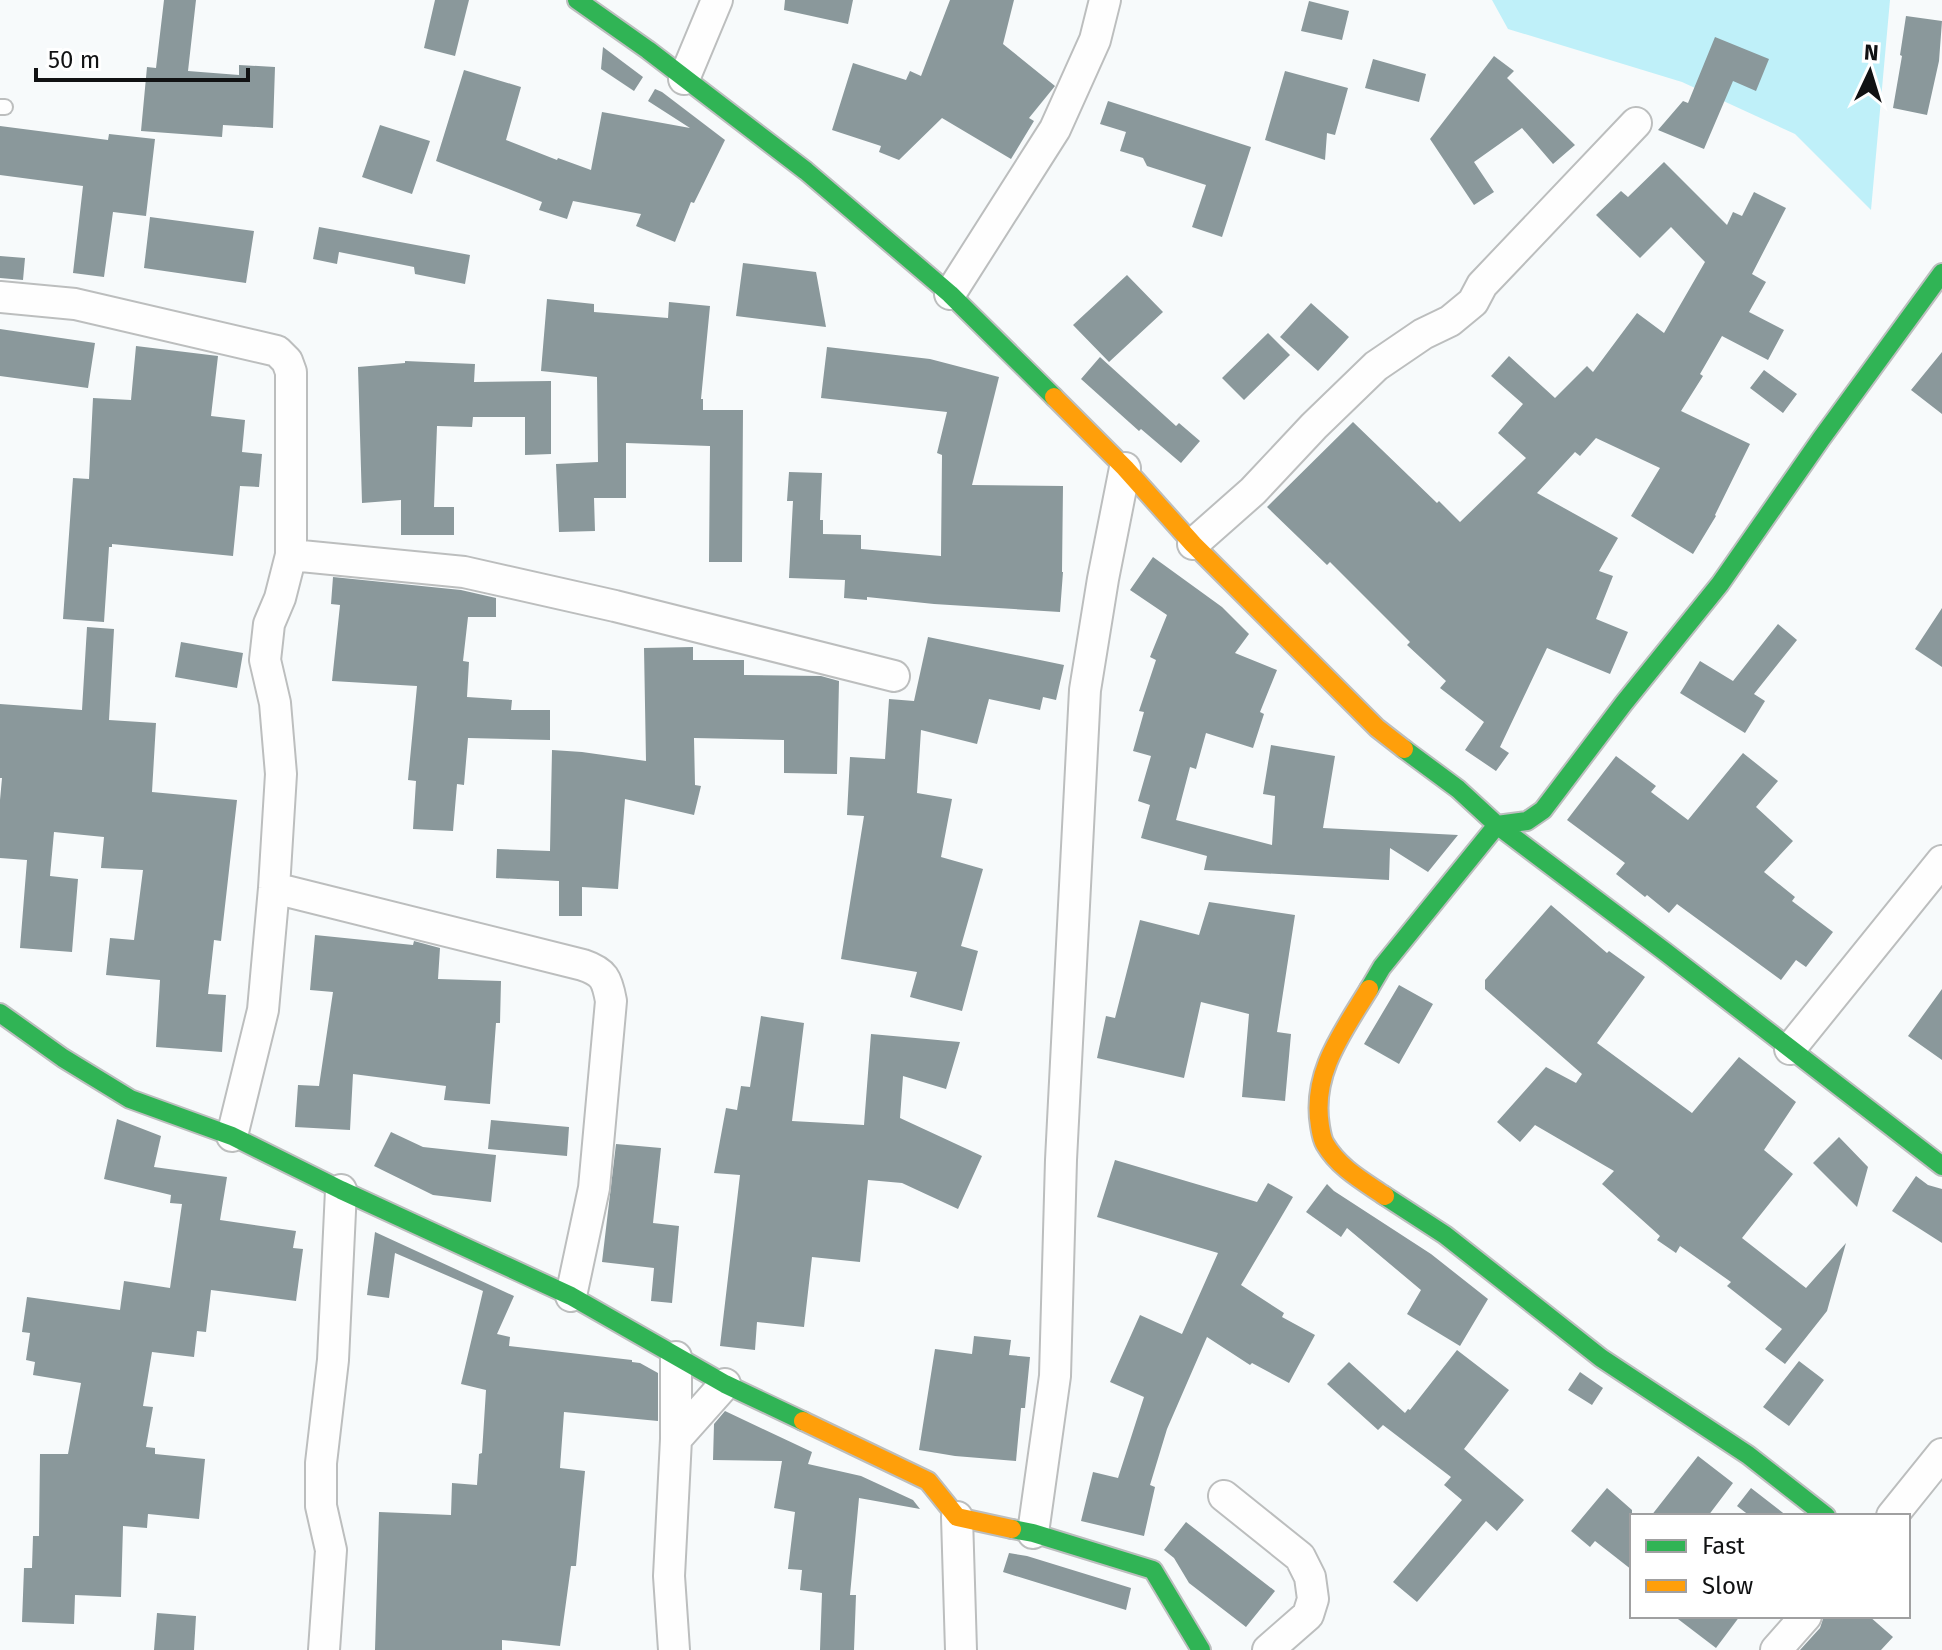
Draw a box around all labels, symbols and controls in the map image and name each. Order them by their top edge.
scale bar [36,32,248,82]
north arrow [1830,32,1910,112]
text: N [1863,39,1880,67]
text: 50 m [48,46,100,74]
legend [1630,1514,1910,1618]
text: Fast [1702,1532,1745,1560]
text: Slow [1702,1572,1753,1600]

